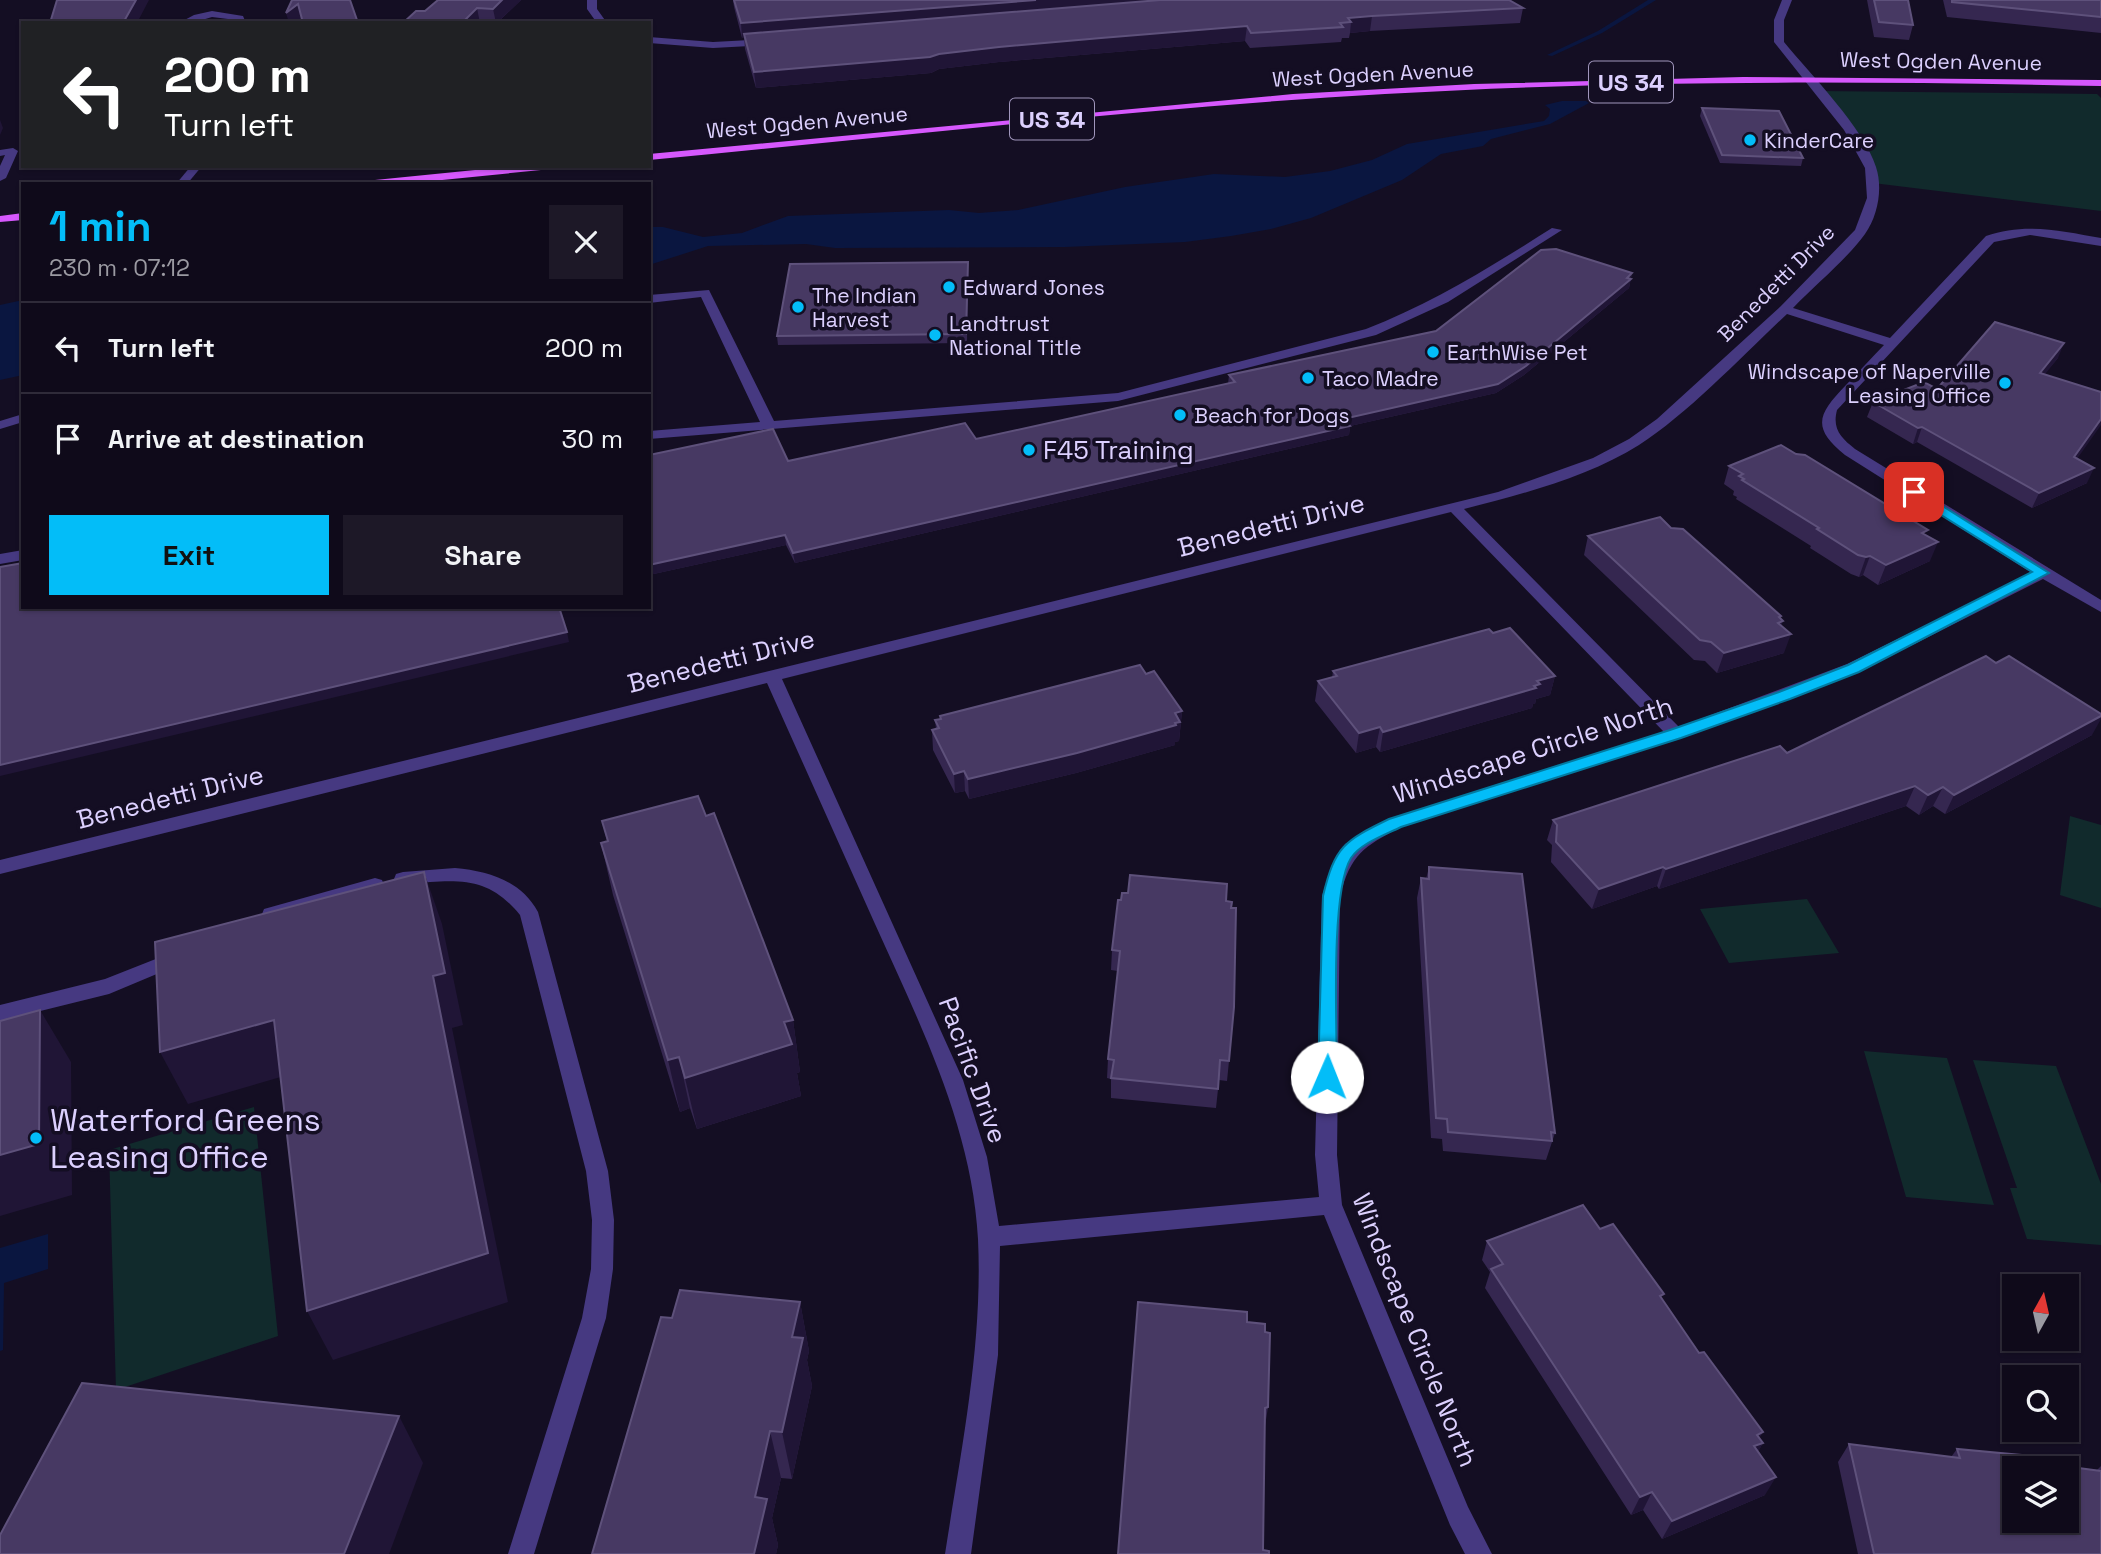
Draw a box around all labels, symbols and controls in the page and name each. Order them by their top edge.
text: 200 m [164,44,311,106]
street label: West Ogden Avenue [1840,46,2042,76]
icon: left [49,49,140,140]
street label: West Ogden Avenue [1271,55,1475,93]
road number: US 34 [1589,61,1673,102]
road number: US 34 [1010,98,1094,140]
street label: West Ogden Avenue [705,100,909,144]
text: Turn left [164,105,294,145]
place label: KinderCare [1764,127,1874,154]
marker: KinderCare [1742,132,1758,148]
text: 1 min [49,200,152,253]
button: close [549,205,623,279]
street label: Benedetti Drive [1712,219,1840,347]
text: 230 m · 07:12 [49,253,190,283]
place label: Edward Jones [963,274,1105,301]
marker: Edward Jones [941,279,957,295]
place label: The Indian Harvest [812,282,917,333]
marker: The Indian Harvest [790,299,806,315]
place label: Landtrust National Title [949,310,1082,361]
marker: Landtrust National Title [927,327,943,343]
icon: left [49,329,87,367]
text: Turn left [108,331,215,365]
text: 200 m [545,331,623,365]
place label: EarthWise Pet [1447,339,1588,366]
marker: EarthWise Pet [1425,344,1441,360]
place label: Windscape of Naperville Leasing Office [1748,358,1991,409]
place label: Taco Madre [1322,365,1439,392]
marker: Taco Madre [1300,370,1316,386]
marker: Windscape of Naperville Leasing Office [1997,375,2013,391]
place label: Beach for Dogs [1194,402,1349,429]
marker: Beach for Dogs [1172,407,1188,423]
icon: arrive [49,420,87,458]
text: Arrive at destination [108,422,365,456]
text: 30 m [562,422,623,456]
place label: F45 Training [1043,433,1194,467]
marker: F45 Training [1021,442,1037,458]
pin [1884,462,1944,522]
icon: arrive [1895,473,1933,511]
street label: Benedetti Drive [1174,485,1368,565]
button: Exit [49,515,329,595]
button: Share [343,515,623,595]
street label: Benedetti Drive [624,621,818,701]
street label: Windscape Circle North [1389,689,1677,811]
street label: Benedetti Drive [73,757,267,837]
street label: Pacific Drive [931,992,1015,1148]
position arrow [1290,1040,1364,1114]
place label: Waterford Greens Leasing Office [50,1100,321,1177]
marker: Waterford Greens Leasing Office [28,1130,44,1146]
street label: Windscape Circle North [1344,1188,1486,1472]
north arrow [2002,1274,2079,1351]
map controls [2002,1274,2079,1533]
button: search [2002,1365,2079,1442]
button: layers [2002,1456,2079,1533]

